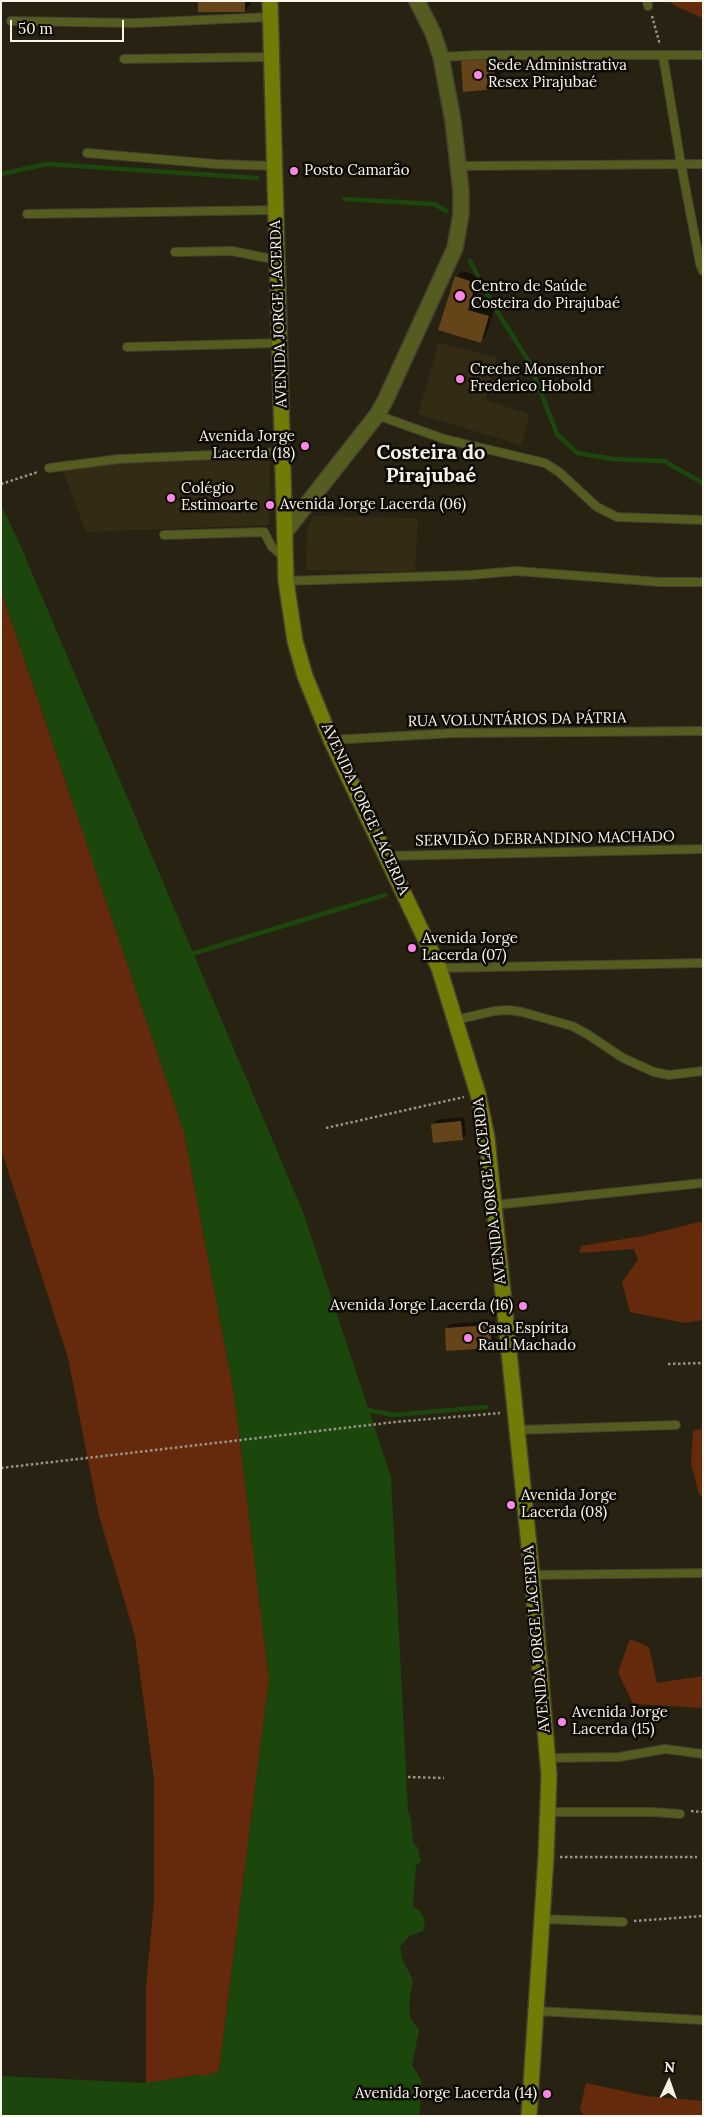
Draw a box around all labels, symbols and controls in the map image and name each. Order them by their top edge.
scale bar [12,10,126,42]
text: 50 m [18,19,53,38]
place label: Sede Administrativa Resex Pirajubaé [488,57,627,92]
marker: Sede Administrativa Resex Pirajubaé [472,69,484,81]
place label: Posto Camarão [304,162,409,180]
marker: Posto Camarão [288,165,300,177]
street label: AVENIDA JORGE LACERDA [267,220,291,408]
place label: Centro de Saúde Costeira do Pirajubaé [471,278,620,313]
marker: Centro de Saúde Costeira do Pirajubaé [453,289,467,303]
place label: Creche Monsenhor Frederico Hobold [470,361,604,396]
marker: Creche Monsenhor Frederico Hobold [454,373,466,385]
place label: Avenida Jorge Lacerda (18) [199,428,295,463]
marker: Avenida Jorge Lacerda (18) [299,440,311,452]
district label: Costeira do Pirajubaé [377,441,485,488]
place label: Colégio Estimoarte [181,480,258,515]
marker: Colégio Estimoarte [165,492,177,504]
place label: Avenida Jorge Lacerda (06) [280,496,466,514]
marker: Avenida Jorge Lacerda (06) [264,499,276,511]
street label: RUA VOLUNTÁRIOS DA PÁTRIA [407,709,627,731]
street label: AVENIDA JORGE LACERDA [317,720,413,898]
street label: SERVIDÃO DEBRANDINO MACHADO [415,828,675,850]
place label: Avenida Jorge Lacerda (07) [422,930,518,965]
marker: Avenida Jorge Lacerda (07) [406,942,418,954]
street label: AVENIDA JORGE LACERDA [470,1097,510,1285]
place label: Avenida Jorge Lacerda (16) [330,1297,513,1315]
marker: Avenida Jorge Lacerda (16) [517,1300,529,1312]
place label: Casa Espírita Raul Machado [478,1320,576,1355]
marker: Casa Espírita Raul Machado [462,1332,474,1344]
place label: Avenida Jorge Lacerda (08) [521,1487,617,1522]
marker: Avenida Jorge Lacerda (08) [505,1499,517,1511]
street label: AVENIDA JORGE LACERDA [520,1545,554,1733]
place label: Avenida Jorge Lacerda (15) [572,1704,668,1739]
marker: Avenida Jorge Lacerda (15) [556,1716,568,1728]
north arrow [644,2057,694,2107]
text: N [664,2058,676,2076]
place label: Avenida Jorge Lacerda (14) [355,2085,537,2103]
marker: Avenida Jorge Lacerda (14) [541,2088,553,2100]

